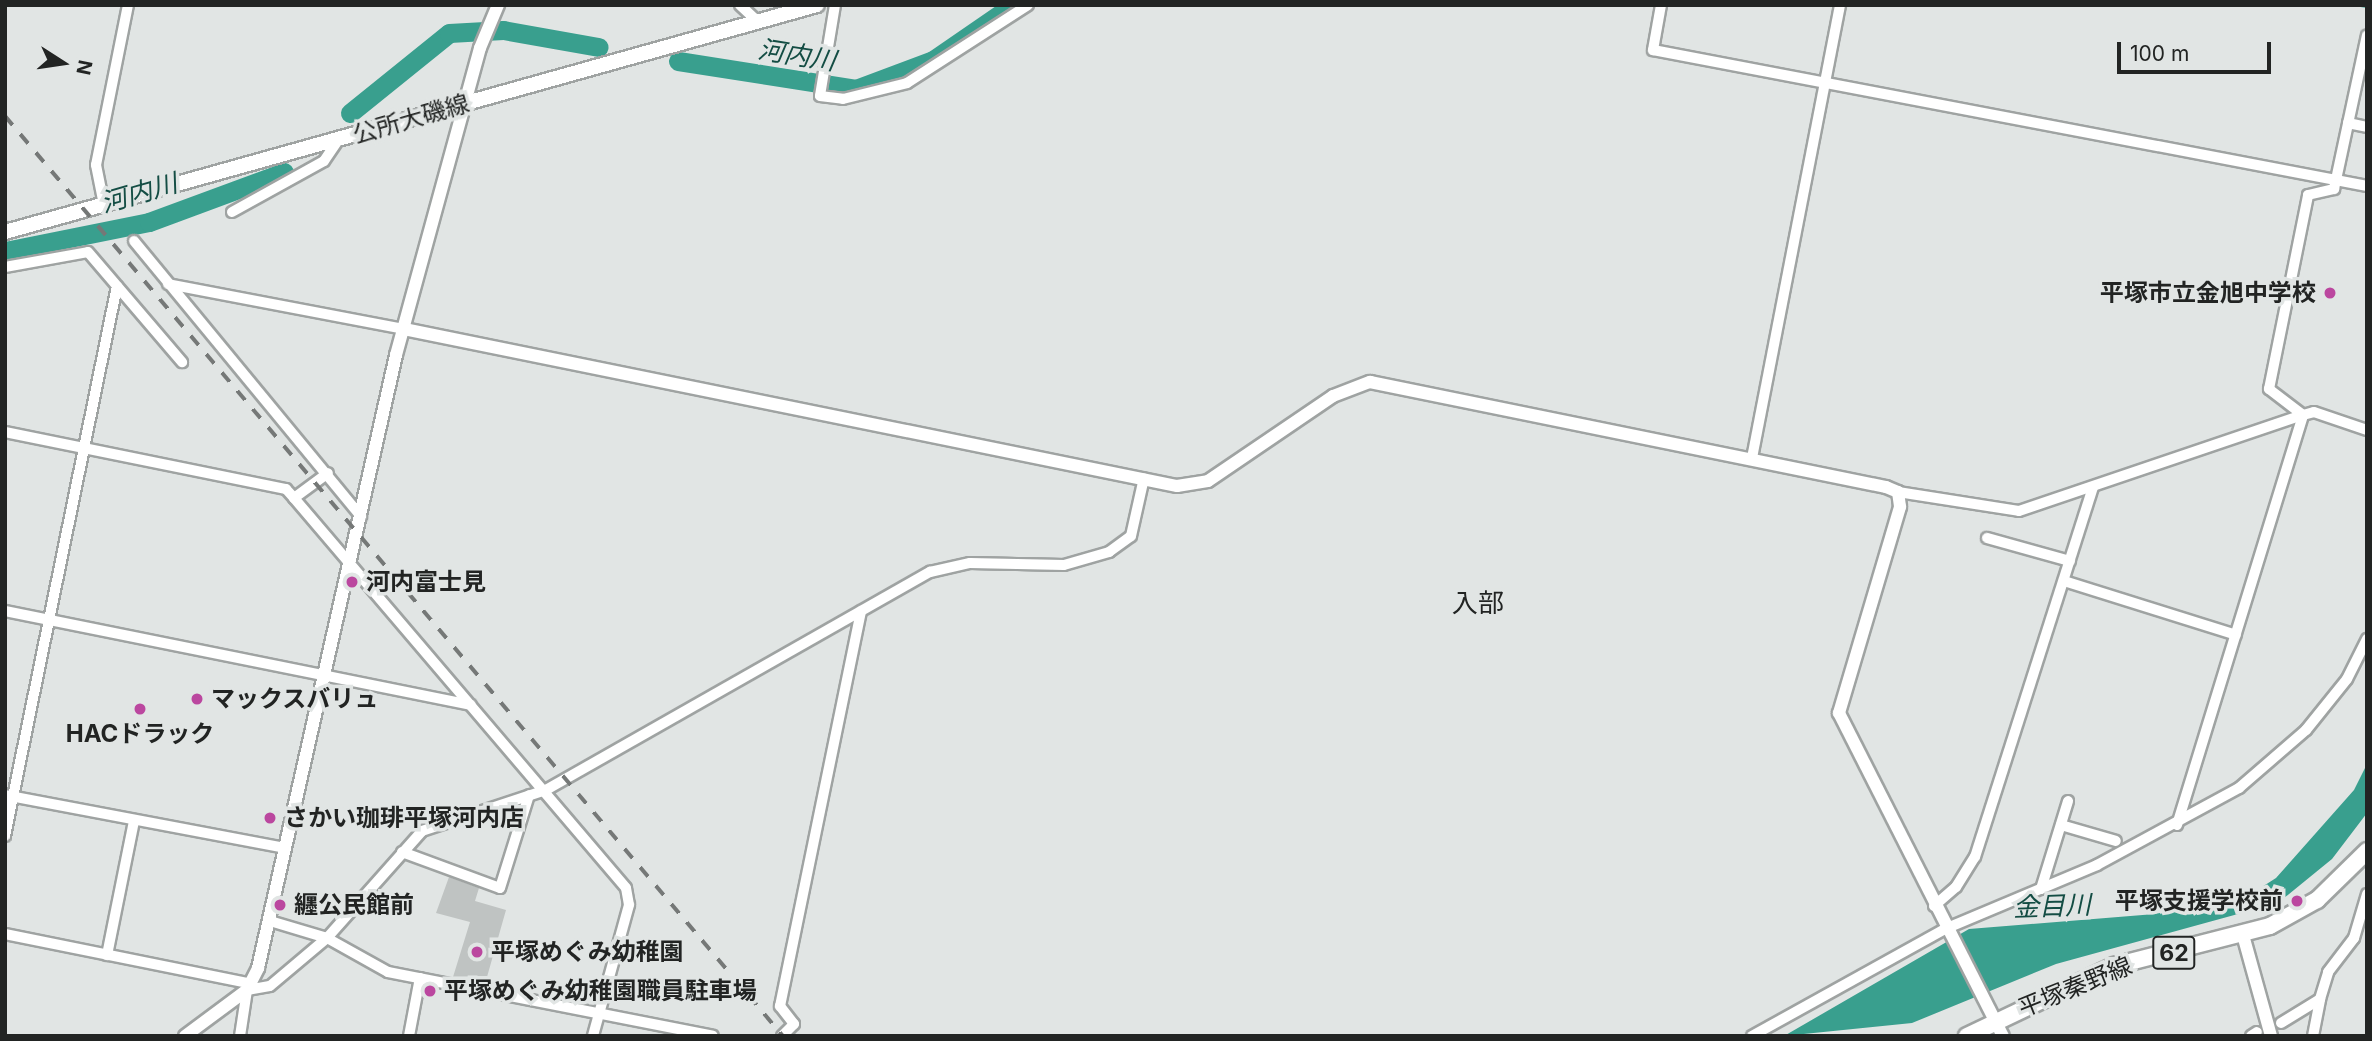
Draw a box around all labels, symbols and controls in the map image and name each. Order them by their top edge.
north arrow [28,28,98,98]
scale bar [2120,28,2274,72]
water label: 河内川 [756,33,838,77]
text: 100 m [2130,41,2189,66]
text: N [71,58,97,77]
street label: 公所大磯線 [349,89,473,149]
water label: 河内川 [97,167,181,219]
place label: 平塚市立金旭中学校 [2100,279,2316,307]
marker: 平塚市立金旭中学校 [2322,285,2338,301]
place label: 河内富士見 [366,568,486,596]
marker: 河内富士見 [344,574,360,590]
district label: 入部 [1452,587,1504,619]
place label: マックスバリュ [211,685,379,713]
marker: マックスバリュ [189,691,205,707]
marker: HACドラック [132,701,148,717]
place label: HACドラック [66,720,214,748]
place label: さかい珈琲平塚河内店 [284,804,524,832]
marker: さかい珈琲平塚河内店 [262,810,278,826]
place label: 平塚支援学校前 [2115,887,2283,915]
water label: 金目川 [2012,889,2092,923]
place label: 纒公民館前 [294,891,414,919]
marker: 平塚支援学校前 [2289,893,2305,909]
marker: 纒公民館前 [272,897,288,913]
road number: 62 [2151,934,2197,972]
place label: 平塚めぐみ幼稚園 [491,938,683,966]
marker: 平塚めぐみ幼稚園 [469,944,485,960]
street label: 平塚秦野線 [2014,951,2136,1023]
place label: 平塚めぐみ幼稚園職員駐車場 [444,977,756,1005]
marker: 平塚めぐみ幼稚園職員駐車場 [422,983,438,999]

